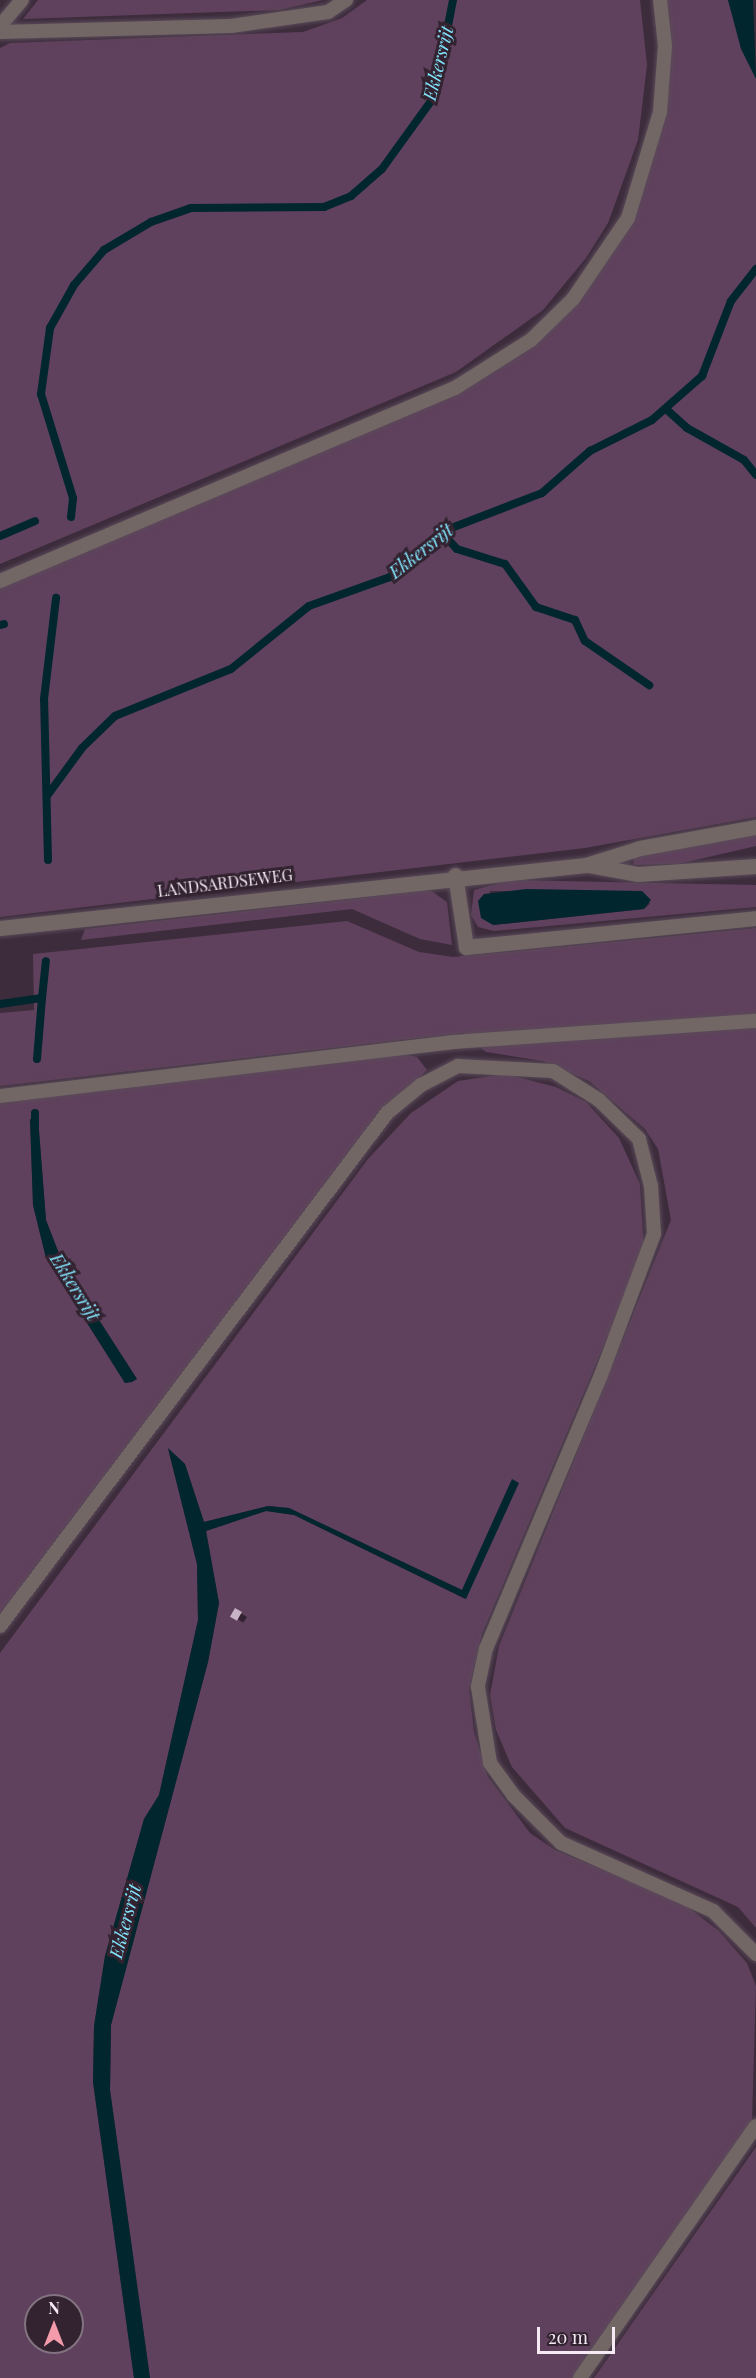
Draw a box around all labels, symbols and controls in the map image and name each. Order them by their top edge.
water label: Ekkersrijt [418,24,458,102]
water label: Ekkersrijt [384,519,458,583]
street label: LANDSARDSEWEG [156,865,294,901]
water label: Ekkersrijt [46,1249,104,1325]
water label: Ekkersrijt [105,1882,145,1960]
north arrow [24,2294,84,2354]
text: N [48,2297,60,2318]
scale bar [540,2315,618,2353]
text: 20 m [548,2325,588,2349]

